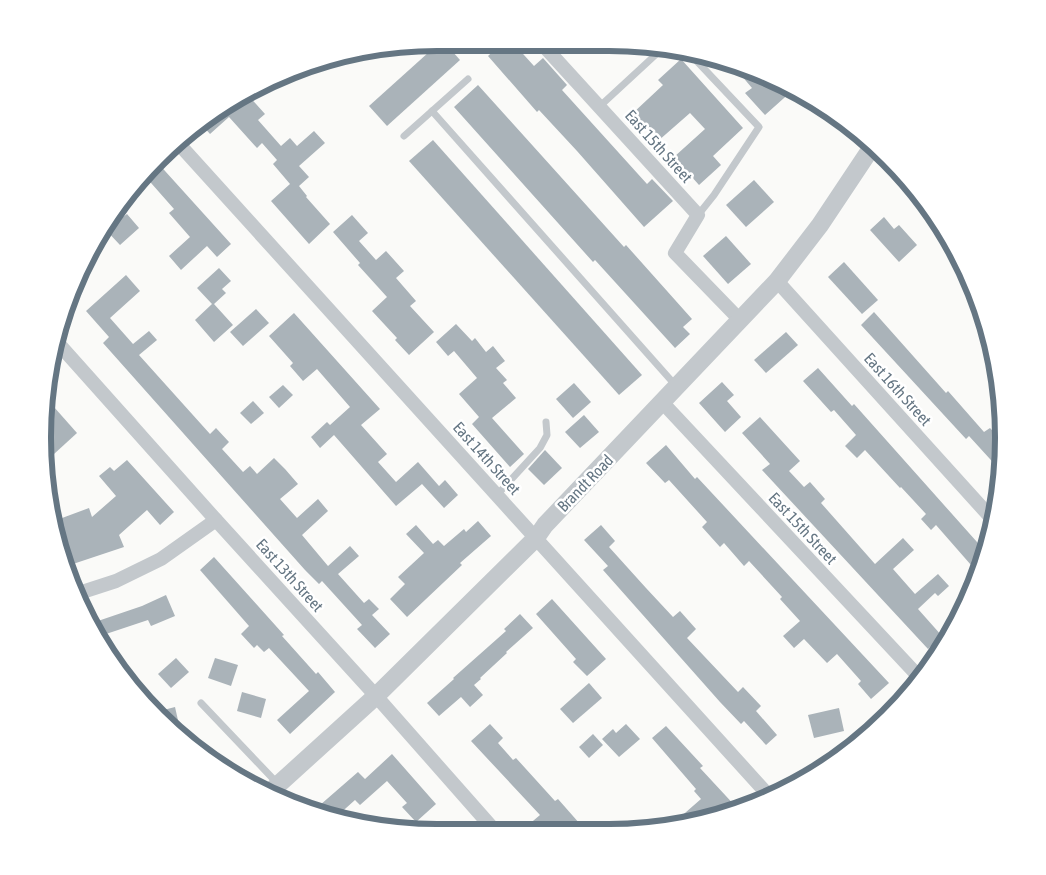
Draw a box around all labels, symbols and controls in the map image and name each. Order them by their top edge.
street label: East 15th Street [622,106,697,186]
street label: East 16th Street [861,349,936,429]
street label: East 14th Street [450,418,525,498]
street label: Brandt Road [553,451,617,515]
street label: East 15th Street [765,488,841,568]
street label: East 13th Street [253,535,328,615]

